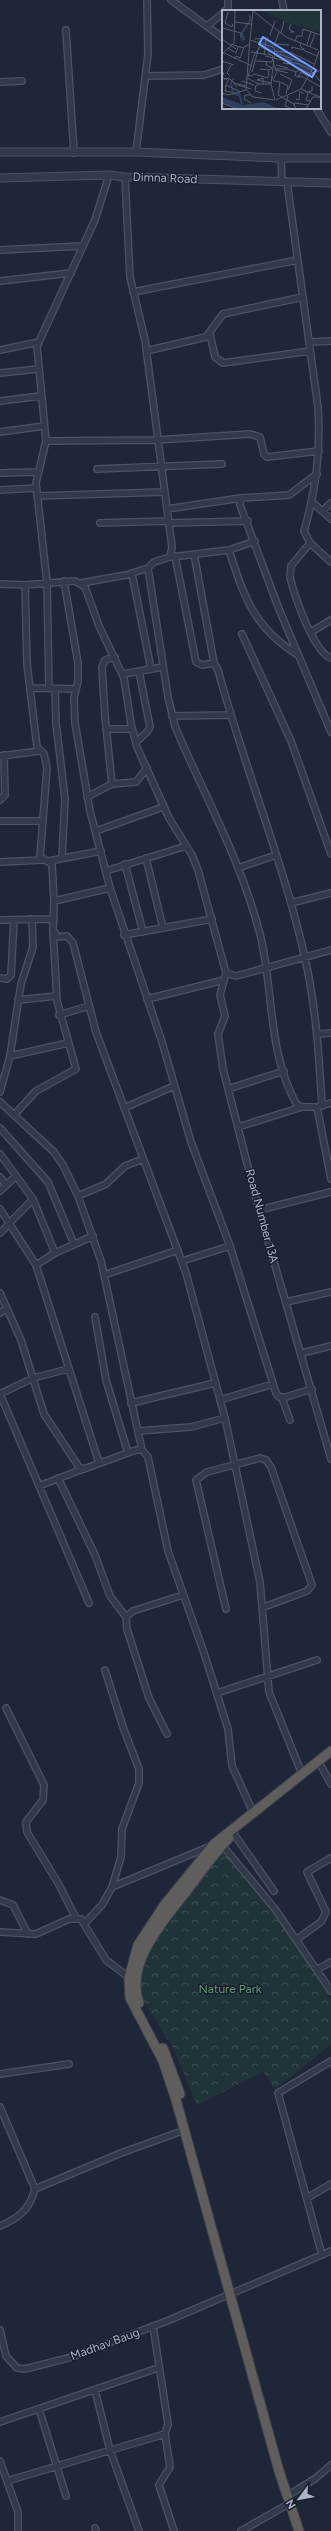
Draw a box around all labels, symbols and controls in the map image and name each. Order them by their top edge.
inset map [222,10,321,109]
street label: Dimna Road [132,170,198,186]
street label: Road Number 13A [243,1167,281,1265]
park label: Nature Park [198,1982,262,1996]
street label: Madhav Baug [69,2325,141,2363]
north arrow [279,2479,319,2519]
text: N [283,2497,299,2511]

